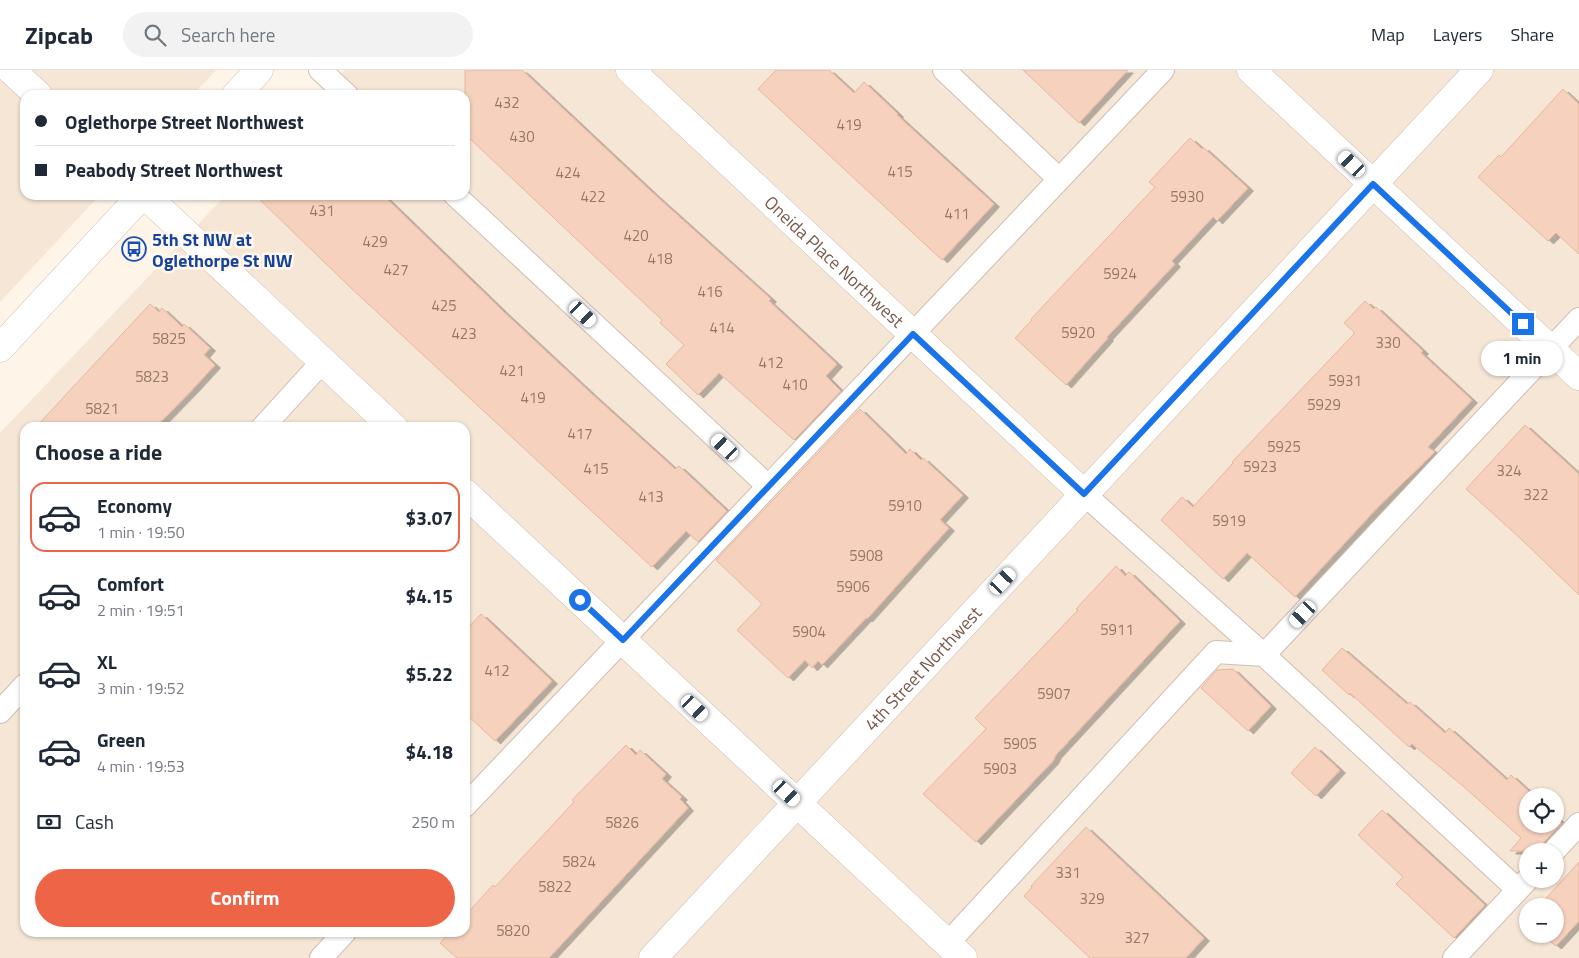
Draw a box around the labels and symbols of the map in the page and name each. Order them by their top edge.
house number: 432 [494,91,520,114]
house number: 419 [836,113,862,136]
house number: 430 [509,125,535,148]
car [1335,148,1368,180]
house number: 415 [887,160,913,183]
house number: 424 [555,161,581,184]
house number: 422 [580,185,606,208]
house number: 5930 [1170,185,1204,208]
street label: Oneida Place Northwest [759,189,911,334]
house number: 431 [309,199,335,222]
house number: 411 [944,202,970,225]
house number: 420 [623,224,649,247]
place label: 5th St NW at Oglethorpe St NW [152,226,293,274]
house number: 429 [362,230,388,253]
bus stop icon: 5th St NW at Oglethorpe St NW [121,236,147,262]
house number: 418 [647,247,673,270]
house number: 427 [383,258,409,281]
house number: 5924 [1103,262,1137,285]
house number: 416 [697,280,723,303]
house number: 425 [431,294,457,317]
car [566,298,599,330]
route end [1512,313,1534,335]
house number: 414 [709,316,735,339]
house number: 5920 [1061,321,1095,344]
house number: 423 [451,322,477,345]
house number: 5825 [152,327,186,350]
house number: 330 [1375,331,1401,354]
callout: 1 min [1482,342,1564,376]
house number: 412 [758,351,784,374]
house number: 421 [499,359,525,382]
house number: 5823 [135,365,169,388]
house number: 5931 [1328,369,1362,392]
house number: 410 [782,373,808,396]
house number: 419 [520,386,546,409]
house number: 5929 [1307,393,1341,416]
house number: 5821 [85,397,119,420]
house number: 417 [567,422,593,445]
car [708,431,741,463]
house number: 5925 [1267,435,1301,458]
house number: 5923 [1243,455,1277,478]
house number: 415 [583,457,609,480]
house number: 324 [1496,459,1522,482]
house number: 322 [1523,483,1549,506]
house number: 413 [638,485,664,508]
house number: 5910 [888,494,922,517]
house number: 5919 [1212,509,1246,532]
house number: 5908 [849,544,883,567]
car [987,565,1018,597]
house number: 5906 [836,575,870,598]
route start [569,589,591,611]
car [1287,598,1318,630]
street label: 4th Street Northwest [858,599,988,736]
house number: 5911 [1100,618,1134,641]
house number: 5904 [792,620,826,643]
house number: 412 [484,659,510,682]
house number: 5907 [1037,682,1071,705]
car [678,692,711,724]
house number: 5905 [1003,732,1037,755]
house number: 5903 [983,757,1017,780]
car [770,777,803,809]
house number: 5826 [605,811,639,834]
house number: 5824 [562,850,596,873]
house number: 331 [1055,861,1081,884]
house number: 5822 [538,875,572,898]
house number: 329 [1079,887,1105,910]
house number: 5820 [496,919,530,942]
house number: 327 [1124,926,1150,949]

